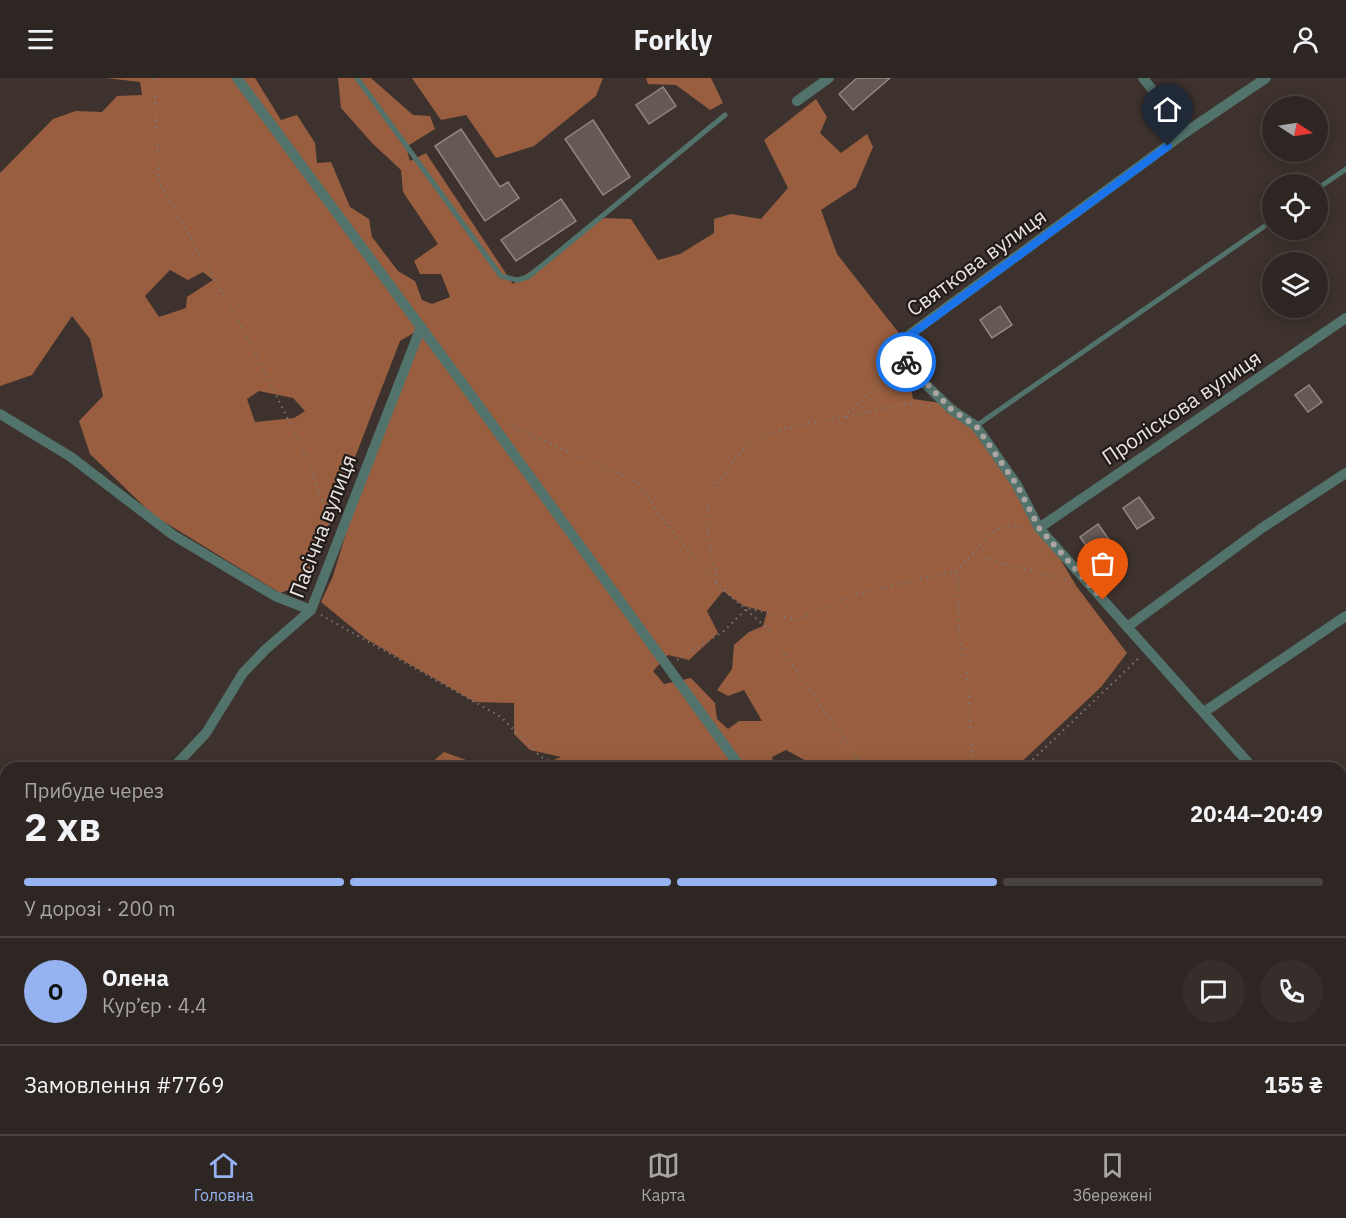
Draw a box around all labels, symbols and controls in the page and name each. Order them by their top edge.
text: Forkly [633,22,713,57]
icon: menu [24,23,57,56]
icon: person [1289,23,1322,56]
pin [1142,84,1193,146]
icon: home [1151,93,1184,126]
north arrow [1262,96,1328,162]
map controls [1262,96,1328,318]
button: locate [1262,174,1328,240]
street label: Святкова вулиця [900,202,1052,322]
button: layers [1262,252,1328,318]
courier [876,332,936,392]
street label: Проліскова вулиця [1096,343,1266,471]
icon: bike [890,346,923,379]
street label: Пасічна вулиця [282,450,362,602]
pin [1077,538,1128,600]
icon: bag [1086,547,1119,580]
text: Прибуде через [24,777,164,804]
text: 20:44–20:49 [1190,799,1323,828]
text: 2 хв [24,801,101,852]
text: У дорозі · 200 m [24,895,176,922]
button: chat [1182,960,1245,1023]
button: phone [1260,960,1323,1023]
text: Олена [102,963,169,992]
text: О [48,977,63,1006]
text: Кур’єр · 4.4 [102,992,207,1019]
text: Замовлення #7769 [24,1070,224,1099]
text: 155 ₴ [1264,1070,1323,1099]
tab: Головна [194,1149,254,1205]
tab: Карта [641,1149,685,1205]
tab: Збережені [1073,1149,1152,1205]

